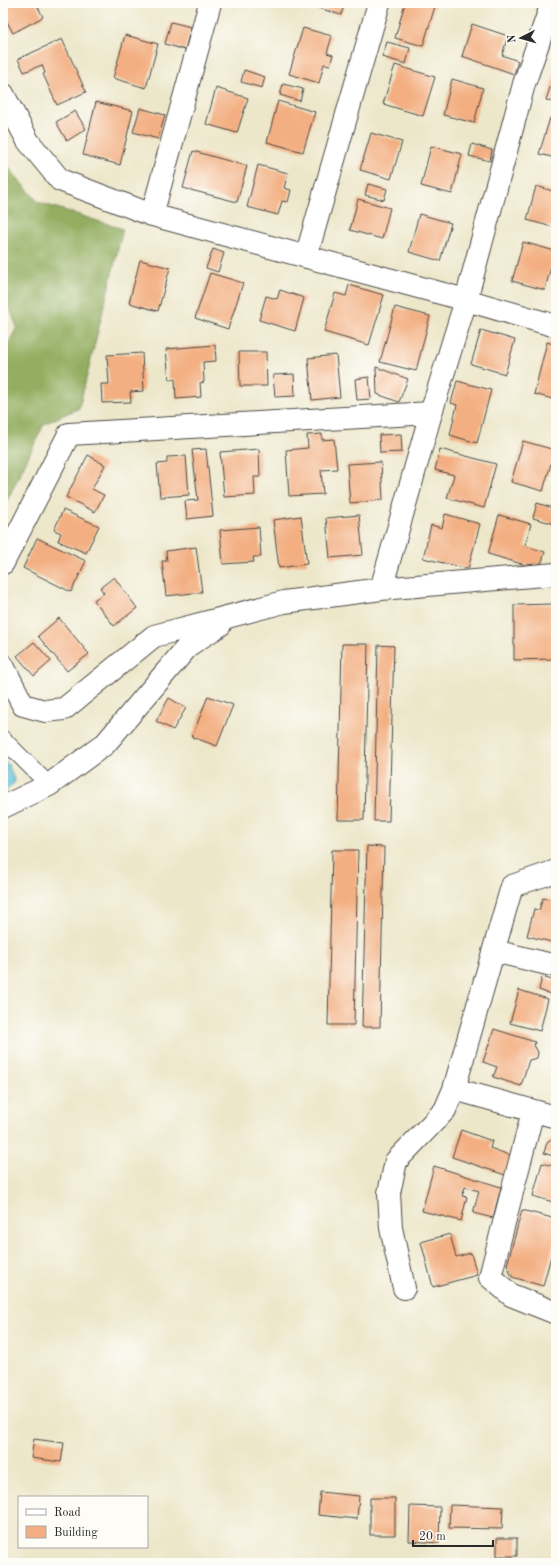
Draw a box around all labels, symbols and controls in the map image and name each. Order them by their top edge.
north arrow [501,18,541,58]
text: N [507,34,518,44]
legend [18,1496,148,1548]
text: Road [54,1507,81,1519]
scale bar [413,1522,493,1548]
text: Building [54,1527,98,1539]
text: 20 m [419,1531,446,1543]

